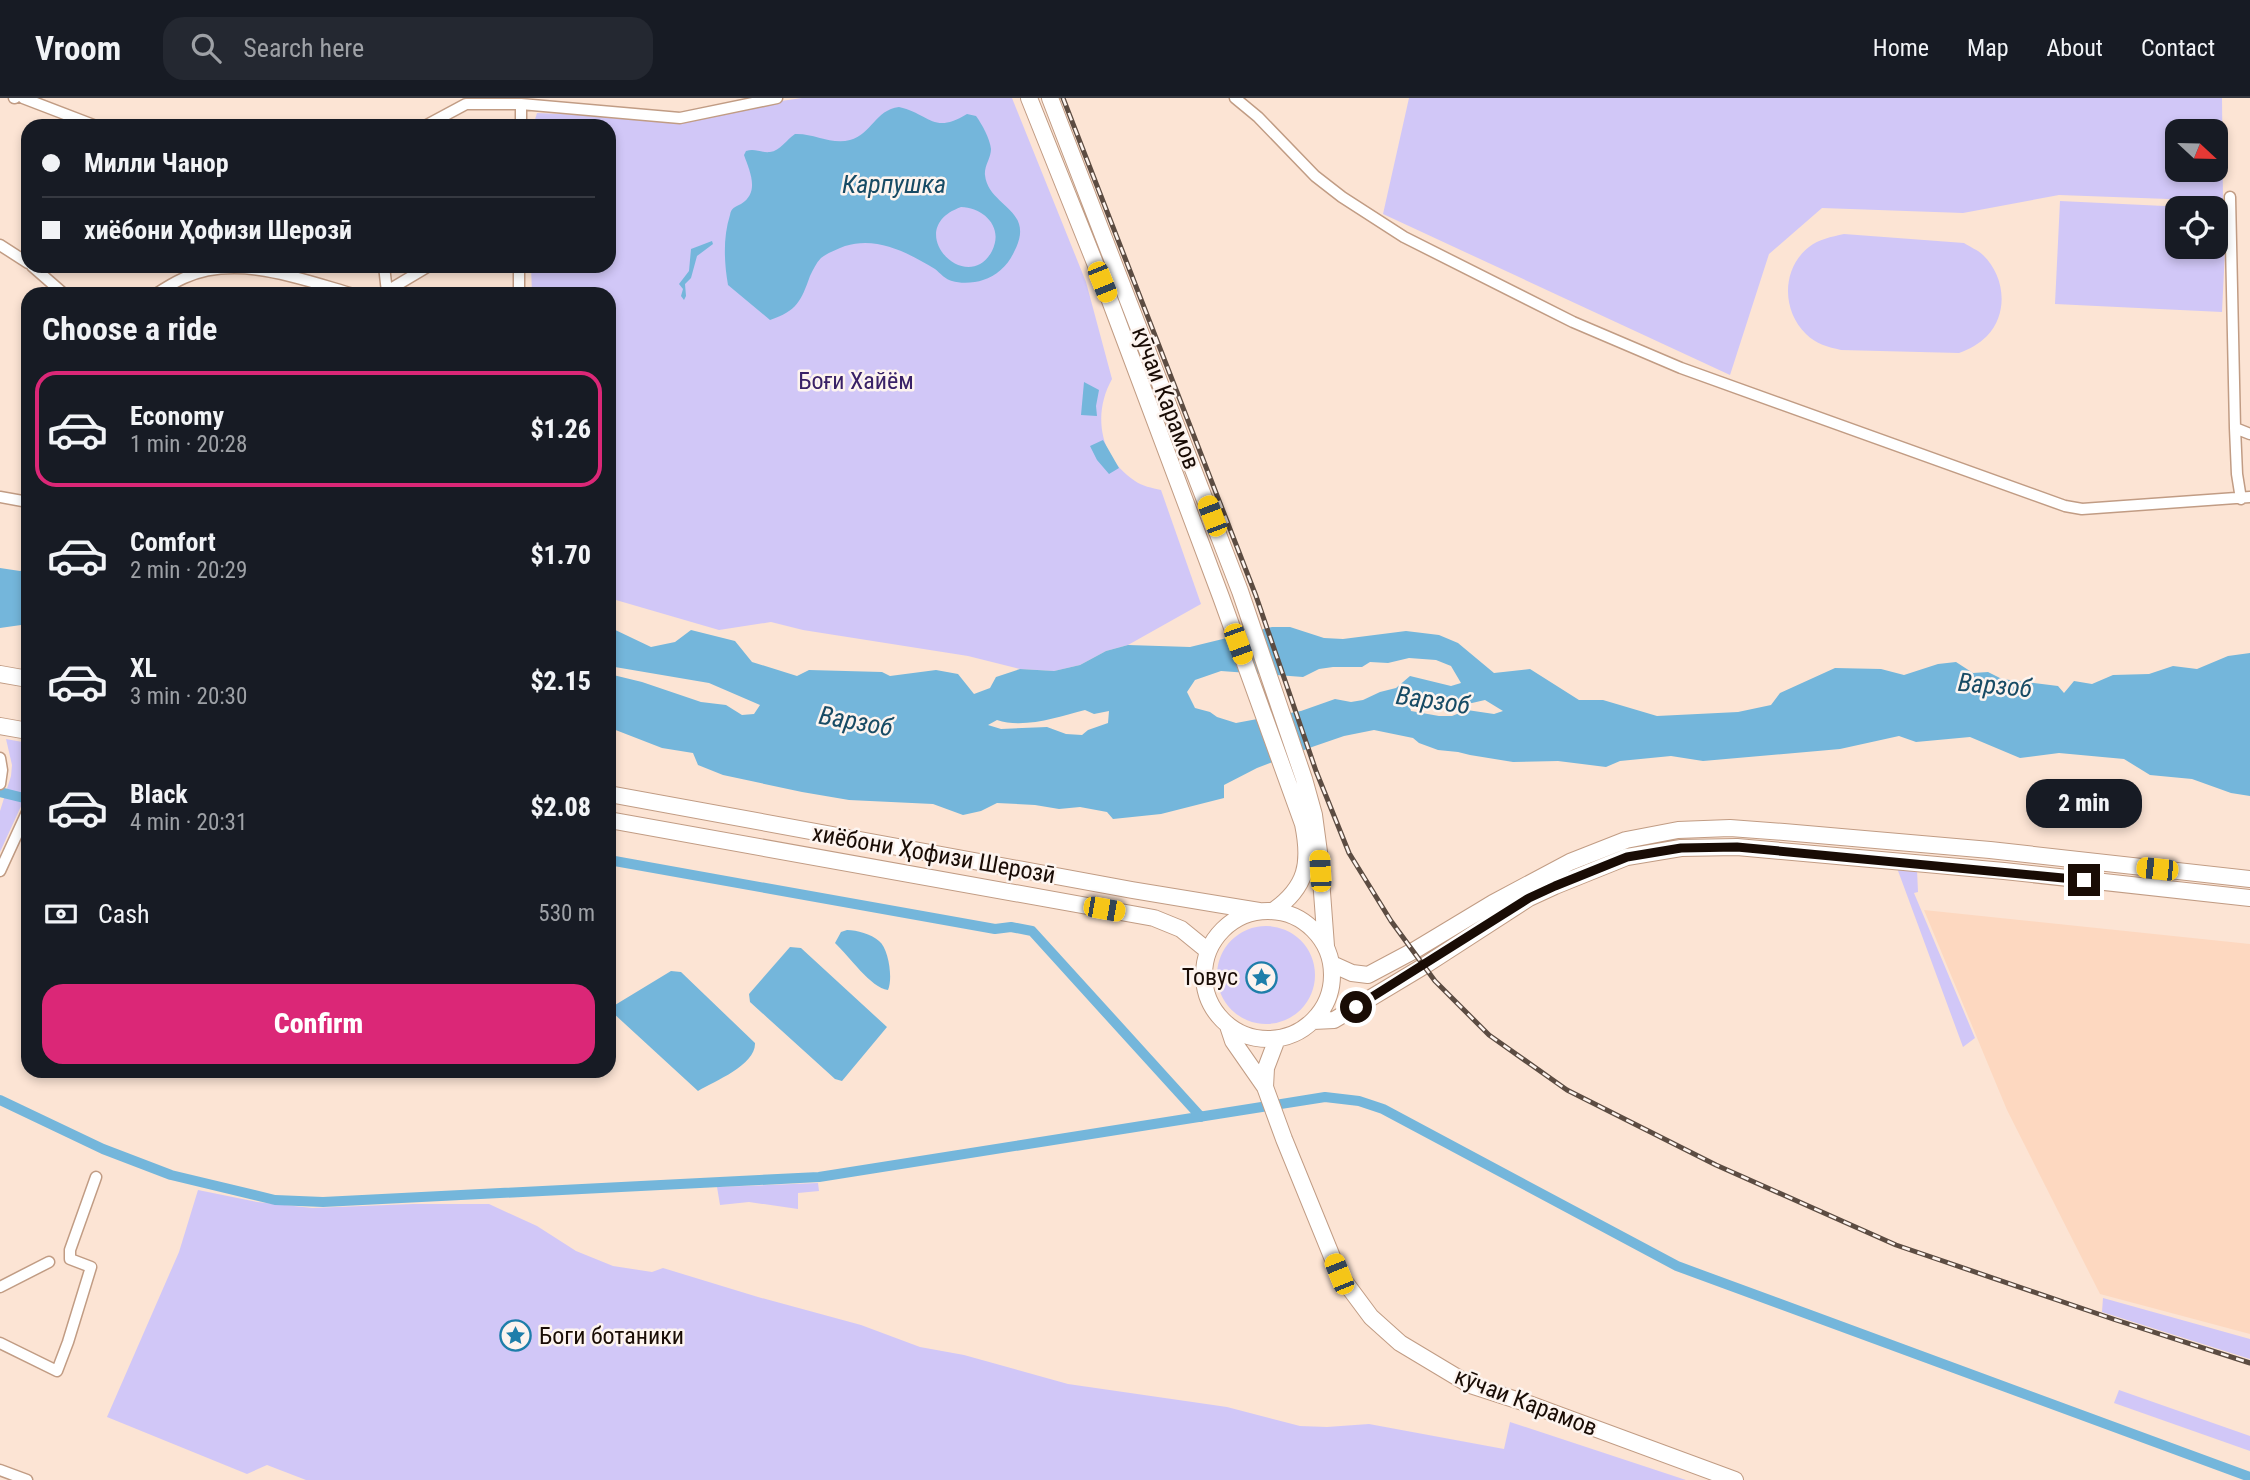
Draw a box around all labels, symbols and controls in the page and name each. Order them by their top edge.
search box [163,17,653,80]
text: Vroom [35,29,121,68]
icon: search [187,29,225,67]
text: Search here [243,33,364,63]
text: Home [1873,34,1929,62]
text: Map [1967,34,2009,62]
text: About [2047,34,2103,62]
text: Contact [2141,34,2215,62]
north arrow [2165,119,2228,182]
map controls [2165,119,2228,259]
text: Милли Чанор [84,148,229,178]
water label: Карпушка [842,169,946,199]
button: locate [2165,196,2228,259]
text: хиёбони Ҳофизи Шерозӣ [84,215,352,245]
car [1085,259,1120,305]
text: Choose a ride [42,310,217,348]
street label: кӯчаи Карамов [1126,323,1206,473]
park label: Боғи Хайём [798,367,914,395]
icon: car [46,398,109,461]
text: Economy [130,401,224,431]
text: $1.26 [530,414,591,444]
text: 1 min · 20:28 [130,431,247,458]
car [1195,493,1230,539]
icon: car [46,524,109,587]
text: Comfort [130,527,216,557]
text: $1.70 [530,540,591,570]
text: 2 min · 20:29 [130,557,247,584]
car [1221,621,1256,667]
icon: car [46,650,109,713]
text: XL [130,653,157,683]
text: $2.15 [530,666,591,696]
water label: Варзоб [1957,667,2034,703]
water label: Варзоб [1394,680,1473,720]
text: 3 min · 20:30 [130,683,247,710]
water label: Варзоб [817,700,896,742]
icon: car [46,776,109,839]
callout: 2 min [2026,778,2142,828]
text: Black [130,779,188,809]
text: 2 min [2058,790,2110,817]
text: $2.08 [530,792,591,822]
text: 4 min · 20:31 [130,809,247,836]
street label: хиёбони Ҳофизи Шерозӣ [810,819,1058,889]
car [1309,849,1332,893]
car [2136,856,2179,882]
route end [2068,864,2100,896]
icon: cash [42,895,80,933]
car [1082,895,1127,923]
text: Cash [98,899,150,929]
text: 530 m [538,900,595,927]
place icon: Товус [1244,960,1278,994]
place label: Товус [1182,963,1238,991]
button: Confirm [42,984,595,1064]
route start [1340,991,1372,1023]
car [1322,1251,1357,1297]
place icon: Боги ботаники [499,1319,533,1353]
place label: Боги ботаники [539,1322,684,1350]
street label: кӯчаи Карамов [1451,1362,1601,1442]

